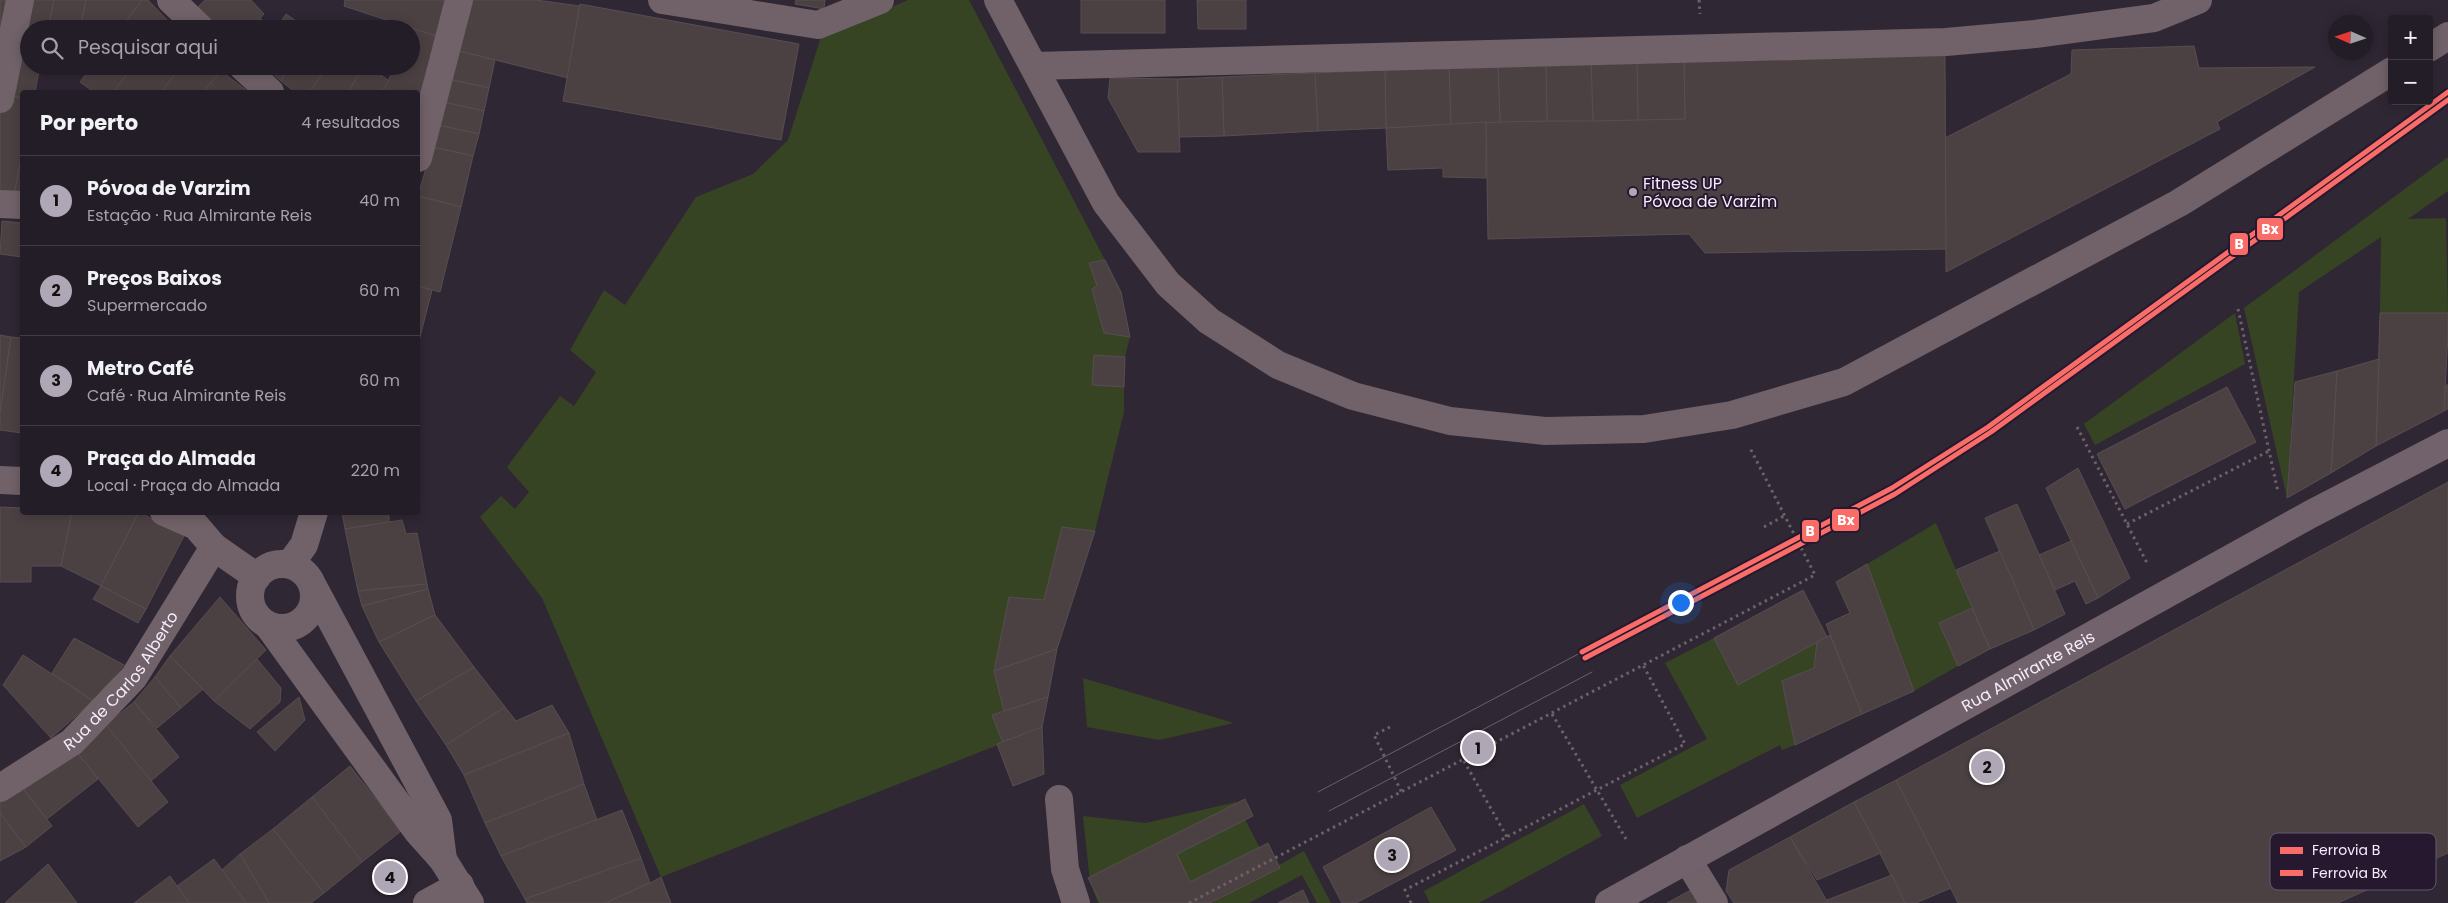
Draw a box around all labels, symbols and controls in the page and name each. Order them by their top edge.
north arrow [2328,15,2373,60]
map controls [2388,15,2433,105]
button: + [2388,15,2433,60]
search box [20,20,420,75]
icon: search [38,34,66,62]
text: Pesquisar aqui [78,34,218,61]
button: − [2388,60,2433,105]
text: Por perto [40,108,138,137]
text: 4 resultados [301,111,400,134]
place label: Fitness UP Póvoa de Varzim [1643,172,1777,213]
text: Póvoa de Varzim [87,175,251,202]
marker: Fitness UP Póvoa de Varzim [1627,186,1639,198]
text: 1 [53,189,59,212]
text: 40 m [359,189,400,212]
text: Estação · Rua Almirante Reis [87,204,312,227]
line badge: Bx [2256,217,2284,241]
text: Bx [2261,219,2279,239]
line badge: B [2229,232,2249,256]
text: B [2234,234,2244,254]
text: Preços Baixos [87,265,222,292]
text: 2 [51,279,61,302]
text: 60 m [359,279,400,302]
text: Supermercado [87,294,207,317]
text: Metro Café [87,355,194,382]
text: 3 [51,369,61,392]
text: 60 m [359,369,400,392]
text: Café · Rua Almirante Reis [87,384,286,407]
text: Praça do Almada [87,445,256,472]
text: 4 [51,459,61,482]
text: 220 m [351,459,400,482]
text: Local · Praça do Almada [87,474,280,497]
line badge: Bx [1831,508,1860,532]
text: Bx [1837,510,1855,530]
line badge: B [1801,519,1820,543]
text: B [1805,521,1815,541]
your location [1668,590,1694,616]
street label: Rua de Carlos Alberto [59,607,184,757]
street label: Rua Almirante Reis [1957,625,2099,718]
pin: 1 [1462,729,1494,767]
pin: 2 [1971,748,2003,786]
legend [2270,833,2436,890]
pin: 3 [1376,836,1408,874]
text: Ferrovia B [2312,840,2380,860]
pin: 4 [374,858,406,896]
text: Ferrovia Bx [2312,863,2387,883]

